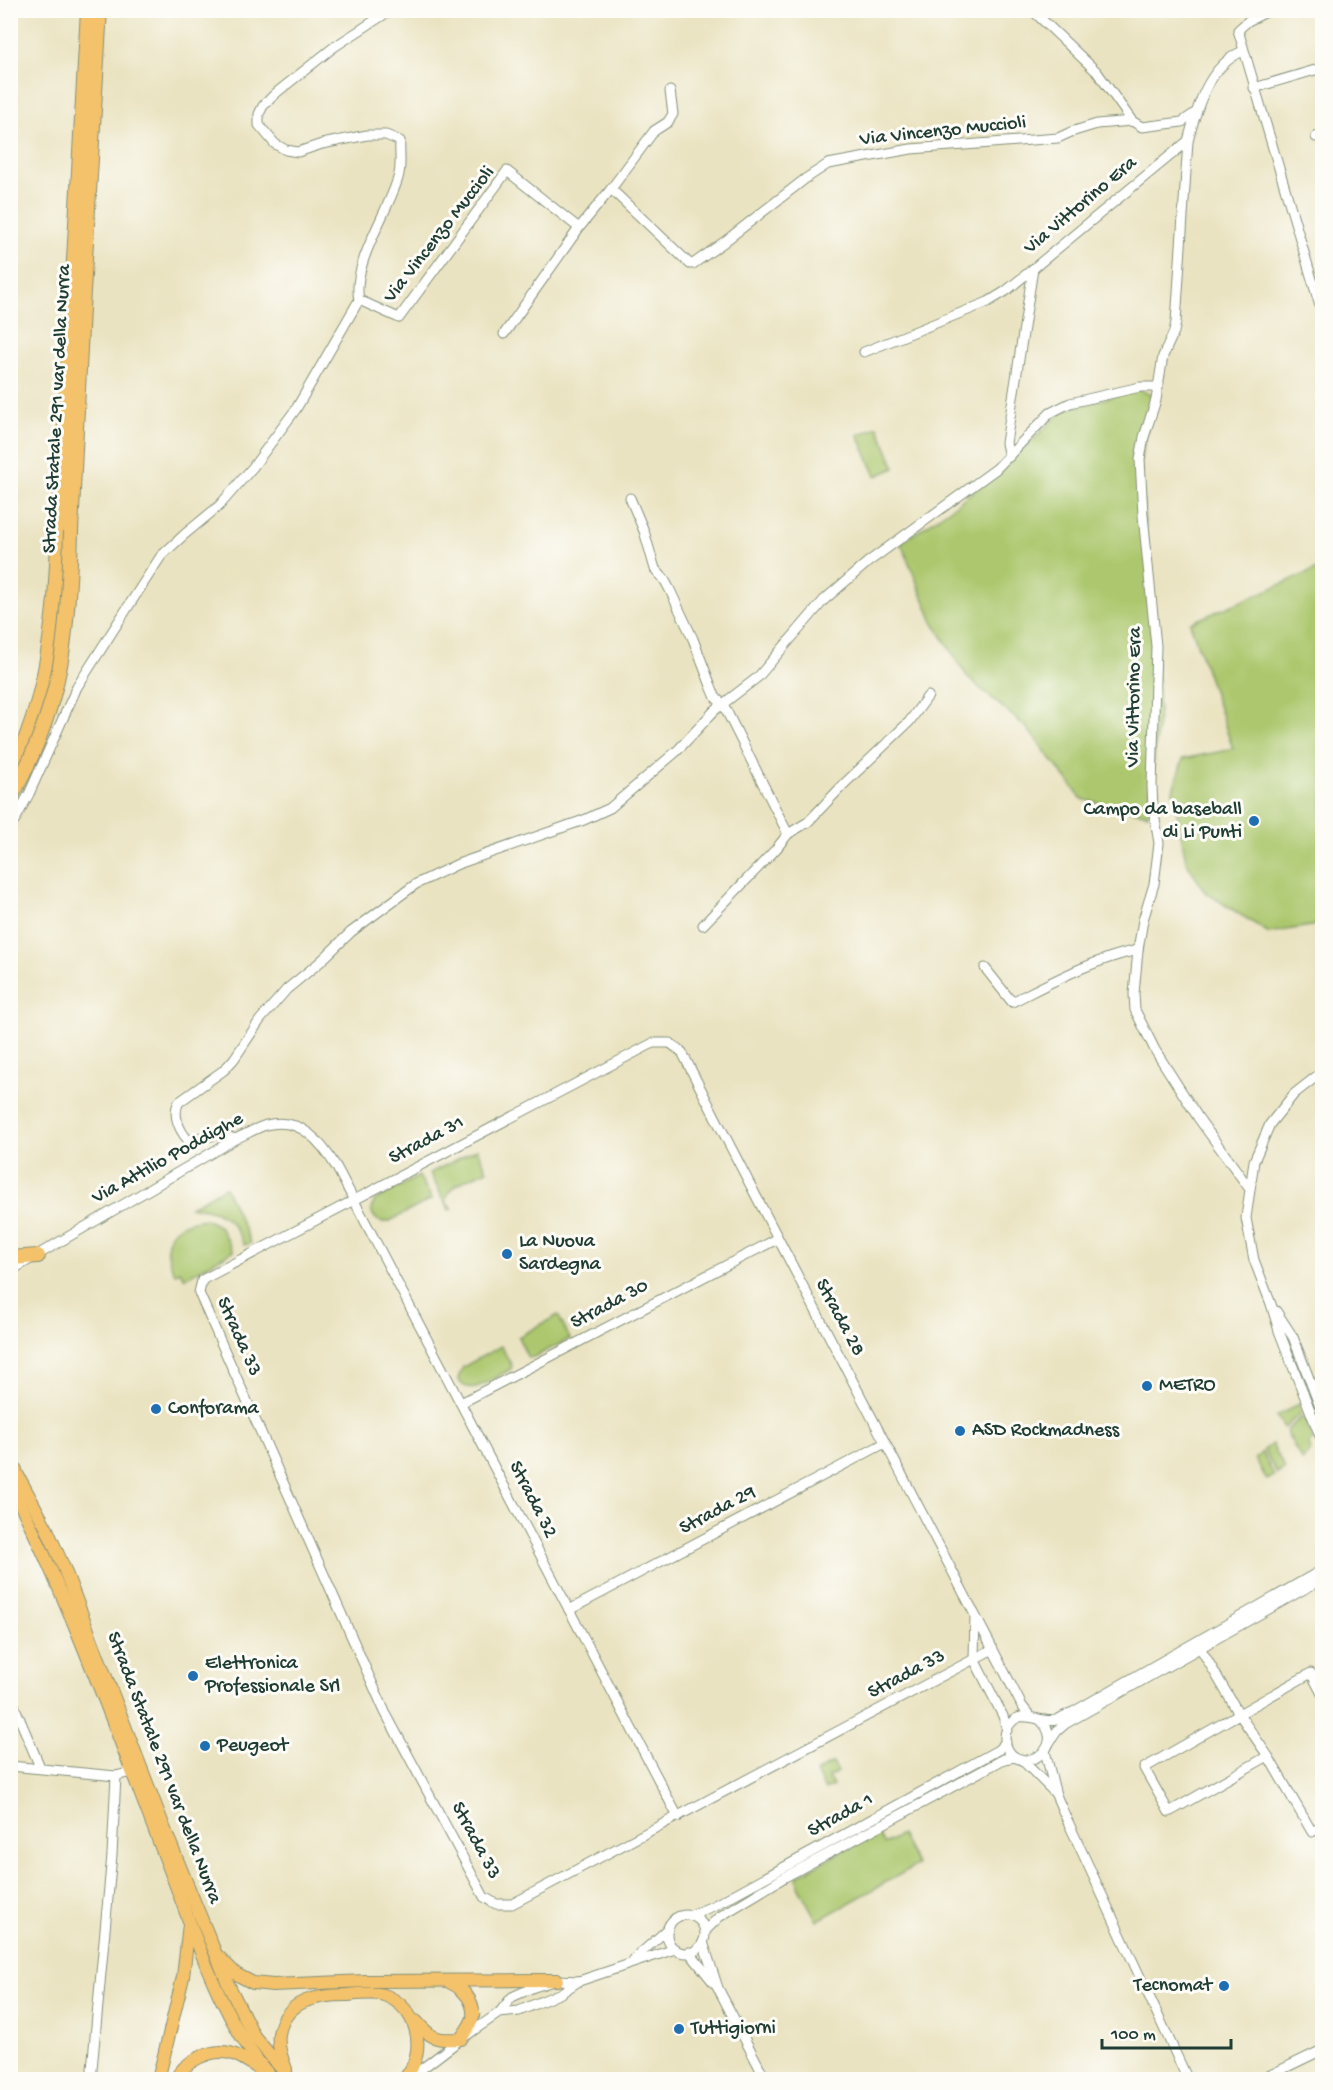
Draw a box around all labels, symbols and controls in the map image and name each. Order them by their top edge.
street label: Via Vincenzo Muccioli [858,112,1027,152]
street label: Via Vittorino Era [1019,152,1143,260]
street label: Via Vincenzo Muccioli [379,162,501,309]
street label: Strada Statale 291 var della Nurra [39,263,77,554]
street label: Via Vittorino Era [1122,626,1148,768]
place label: Campo da baseball di Li Punti [1084,799,1242,845]
marker: Campo da baseball di Li Punti [1247,814,1261,828]
street label: Via Attilio Poddighe [88,1108,248,1211]
street label: Strada 31 [386,1112,468,1170]
place label: La Nuova Sardegna [519,1231,601,1277]
marker: La Nuova Sardegna [500,1247,514,1261]
street label: Strada 30 [567,1275,653,1335]
street label: Strada 28 [809,1276,869,1360]
street label: Strada 33 [210,1294,266,1380]
place label: METRO [1159,1375,1216,1398]
marker: METRO [1140,1379,1154,1393]
place label: Conforama [168,1398,260,1421]
marker: Conforama [149,1402,163,1416]
place label: ASD Rockmadness [972,1420,1120,1443]
marker: ASD Rockmadness [953,1424,967,1438]
street label: Strada 32 [503,1458,561,1543]
street label: Strada 29 [676,1481,760,1541]
street label: Strada Statale 291 var della Nurra [100,1629,226,1908]
street label: Strada 33 [865,1645,949,1705]
place label: Elettronica Professionale Srl [204,1653,340,1699]
marker: Elettronica Professionale Srl [186,1669,200,1683]
place label: Peugeot [216,1735,290,1758]
marker: Peugeot [198,1739,212,1753]
street label: Strada 1 [804,1789,878,1843]
street label: Strada 33 [445,1799,505,1883]
place label: Tecnomat [1133,1975,1214,1998]
marker: Tecnomat [1217,1979,1231,1993]
scale bar [1102,2012,1231,2050]
place label: Tuttigiorni [690,2018,776,2041]
marker: Tuttigiorni [672,2022,686,2036]
text: 100 m [1110,2025,1156,2046]

